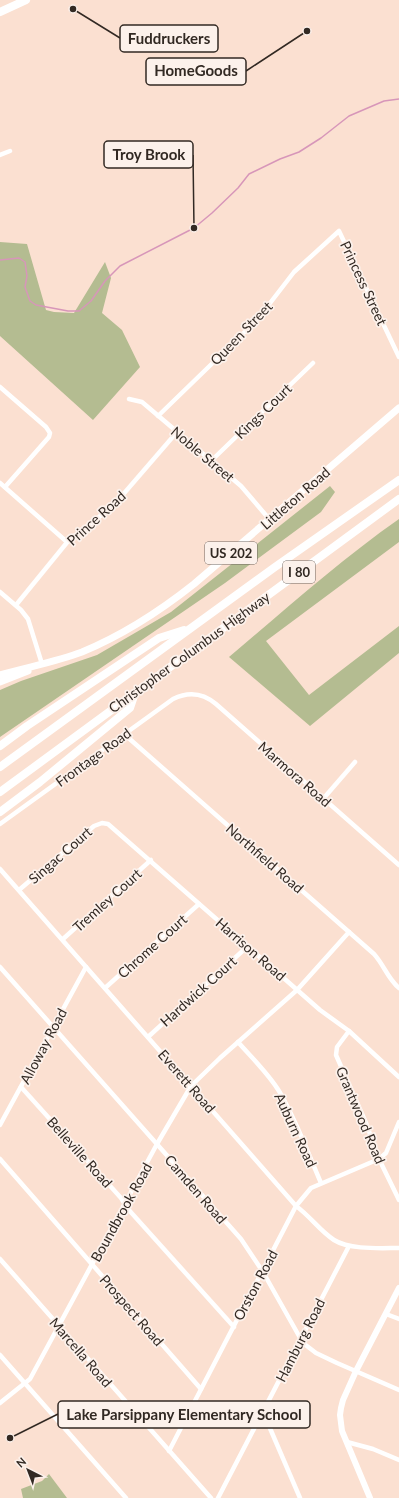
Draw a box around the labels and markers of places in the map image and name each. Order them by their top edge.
callout: Fuddruckers [120,25,218,52]
callout: HomeGoods [146,58,246,85]
callout: Troy Brook [104,141,193,168]
callout: Lake Parsippany Elementary School [58,1401,310,1428]

